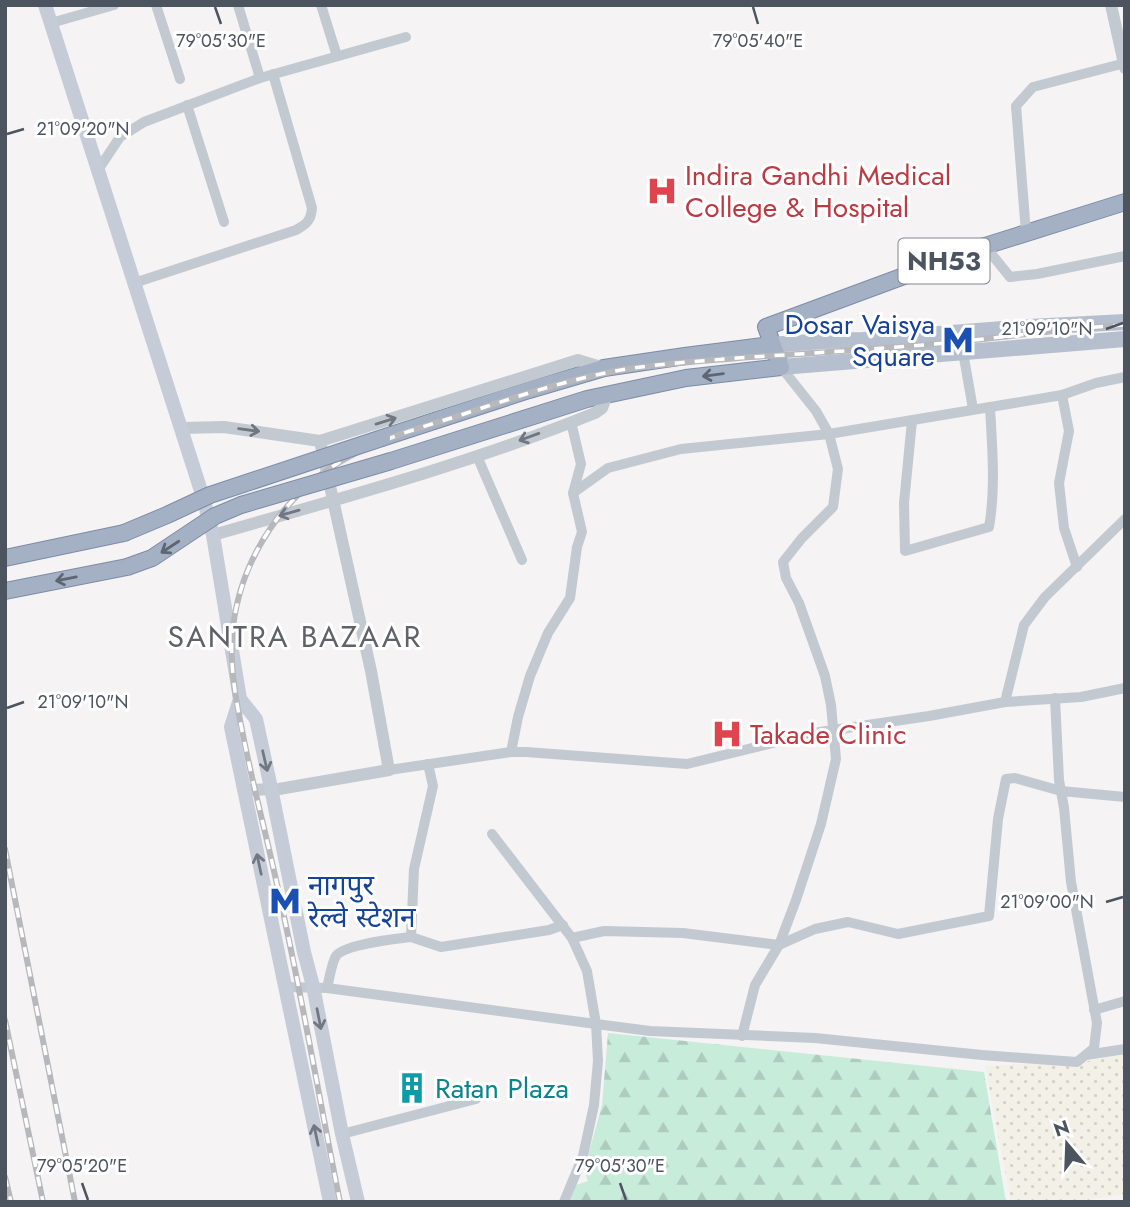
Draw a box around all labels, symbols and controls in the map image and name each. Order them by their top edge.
text: 79°05'30"E [176,28,266,54]
text: 79°05'40"E [713,28,803,54]
text: 21°09'20"N [36,116,130,142]
place label: Indira Gandhi Medical College & Hospital [685,155,951,228]
hospital icon: Indira Gandhi Medical College & Hospital [645,174,679,208]
road number: NH53 [898,238,990,284]
place label: Dosar Vaisya Square [785,304,935,377]
text: 21°09'10"N [1002,316,1092,342]
metro station icon: Dosar Vaisya Square [941,323,975,357]
one-way arrow [702,369,725,382]
one-way arrow [374,413,396,426]
one-way arrow [237,424,260,437]
one-way arrow [519,432,541,445]
one-way arrow [278,508,300,521]
one-way arrow [160,540,180,554]
one-way arrow [55,573,78,586]
district label: SANTRA BAZAAR [168,615,422,658]
text: 21°09'10"N [38,689,128,715]
place label: Takade Clinic [750,714,907,755]
hospital icon: Takade Clinic [710,717,744,751]
one-way arrow [259,749,272,772]
one-way arrow [252,853,266,876]
place label: नागपुर रेल्वे स्टेशन [307,865,416,938]
metro station icon: नागपुर रेल्वे स्टेशन [268,884,302,918]
text: 21°09'00"N [1000,889,1094,915]
one-way arrow [313,1007,327,1030]
place label: Ratan Plaza [435,1068,569,1109]
building icon: Ratan Plaza [395,1071,429,1105]
north arrow [1032,1109,1102,1179]
text: N [1050,1113,1073,1144]
one-way arrow [309,1124,323,1147]
text: 79°05'20"E [37,1153,127,1179]
text: 79°05'30"E [575,1153,665,1179]

